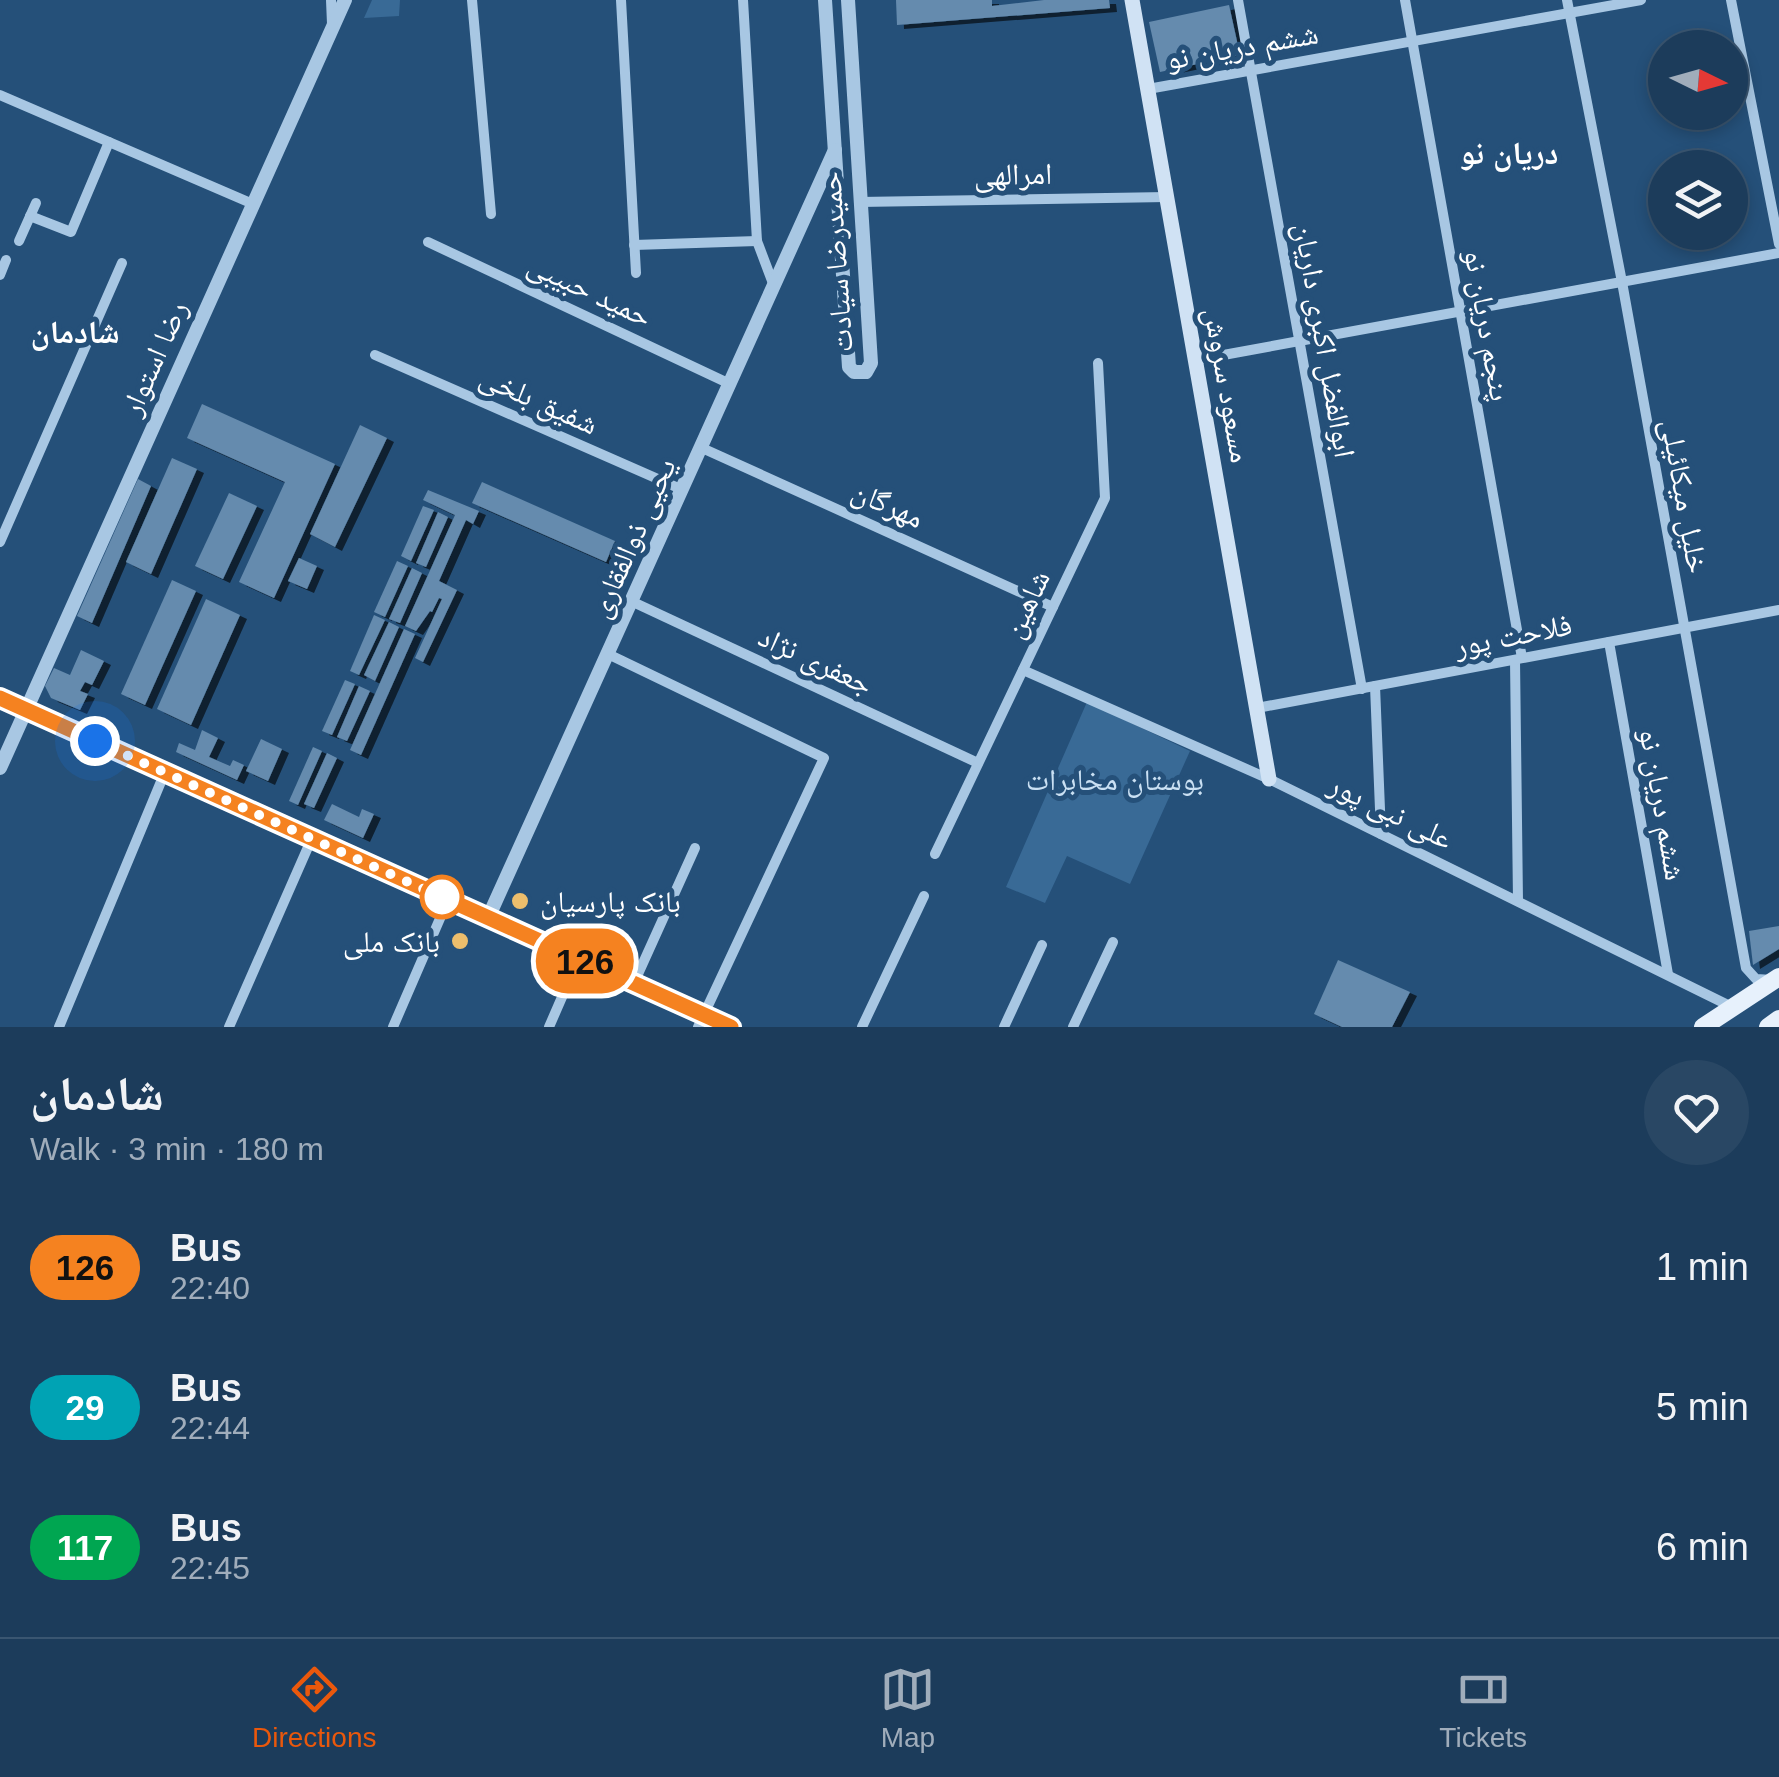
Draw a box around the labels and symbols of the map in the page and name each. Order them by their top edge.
street label: ششم دریان‌ نو [1163,16,1321,80]
north arrow [1648,30,1748,130]
district label: دریان نو [1460,135,1558,172]
street label: امرالهی [973,157,1053,193]
street label: حمیدرضا سیادت [813,170,859,354]
street label: ابوالفضل اکبری داریان [1286,220,1362,460]
street label: حمید حبیبی [522,247,657,335]
street label: پنجم دریان‌ نو [1455,247,1518,404]
street label: رضا استوار [114,296,194,421]
street label: مسعود سروش [1196,305,1258,466]
district label: شادمان [30,314,120,351]
street label: شفیق بلخی [474,359,603,443]
street label: خلیل میکائیلی [1653,416,1715,576]
street label: یحیی ذوالفقاری [582,453,684,624]
street label: مهرگان [846,474,929,536]
street label: شاهین [996,565,1058,644]
street label: فلاحت پور [1451,607,1575,665]
street label: جعفری نژاد [753,619,878,703]
your location [70,716,120,766]
street label: ششم دریان نو [1629,725,1693,883]
park label: بوستان مخابرات [1026,763,1204,798]
street label: علی نبی پور [1322,767,1458,857]
unlabelled marker [421,876,463,918]
place label: بانک پارسیان [540,885,681,920]
marker: بانک پارسیان [509,890,531,912]
place label: بانک ملی [343,925,440,960]
line badge: 126 [528,928,642,994]
marker: بانک ملی [449,930,471,952]

